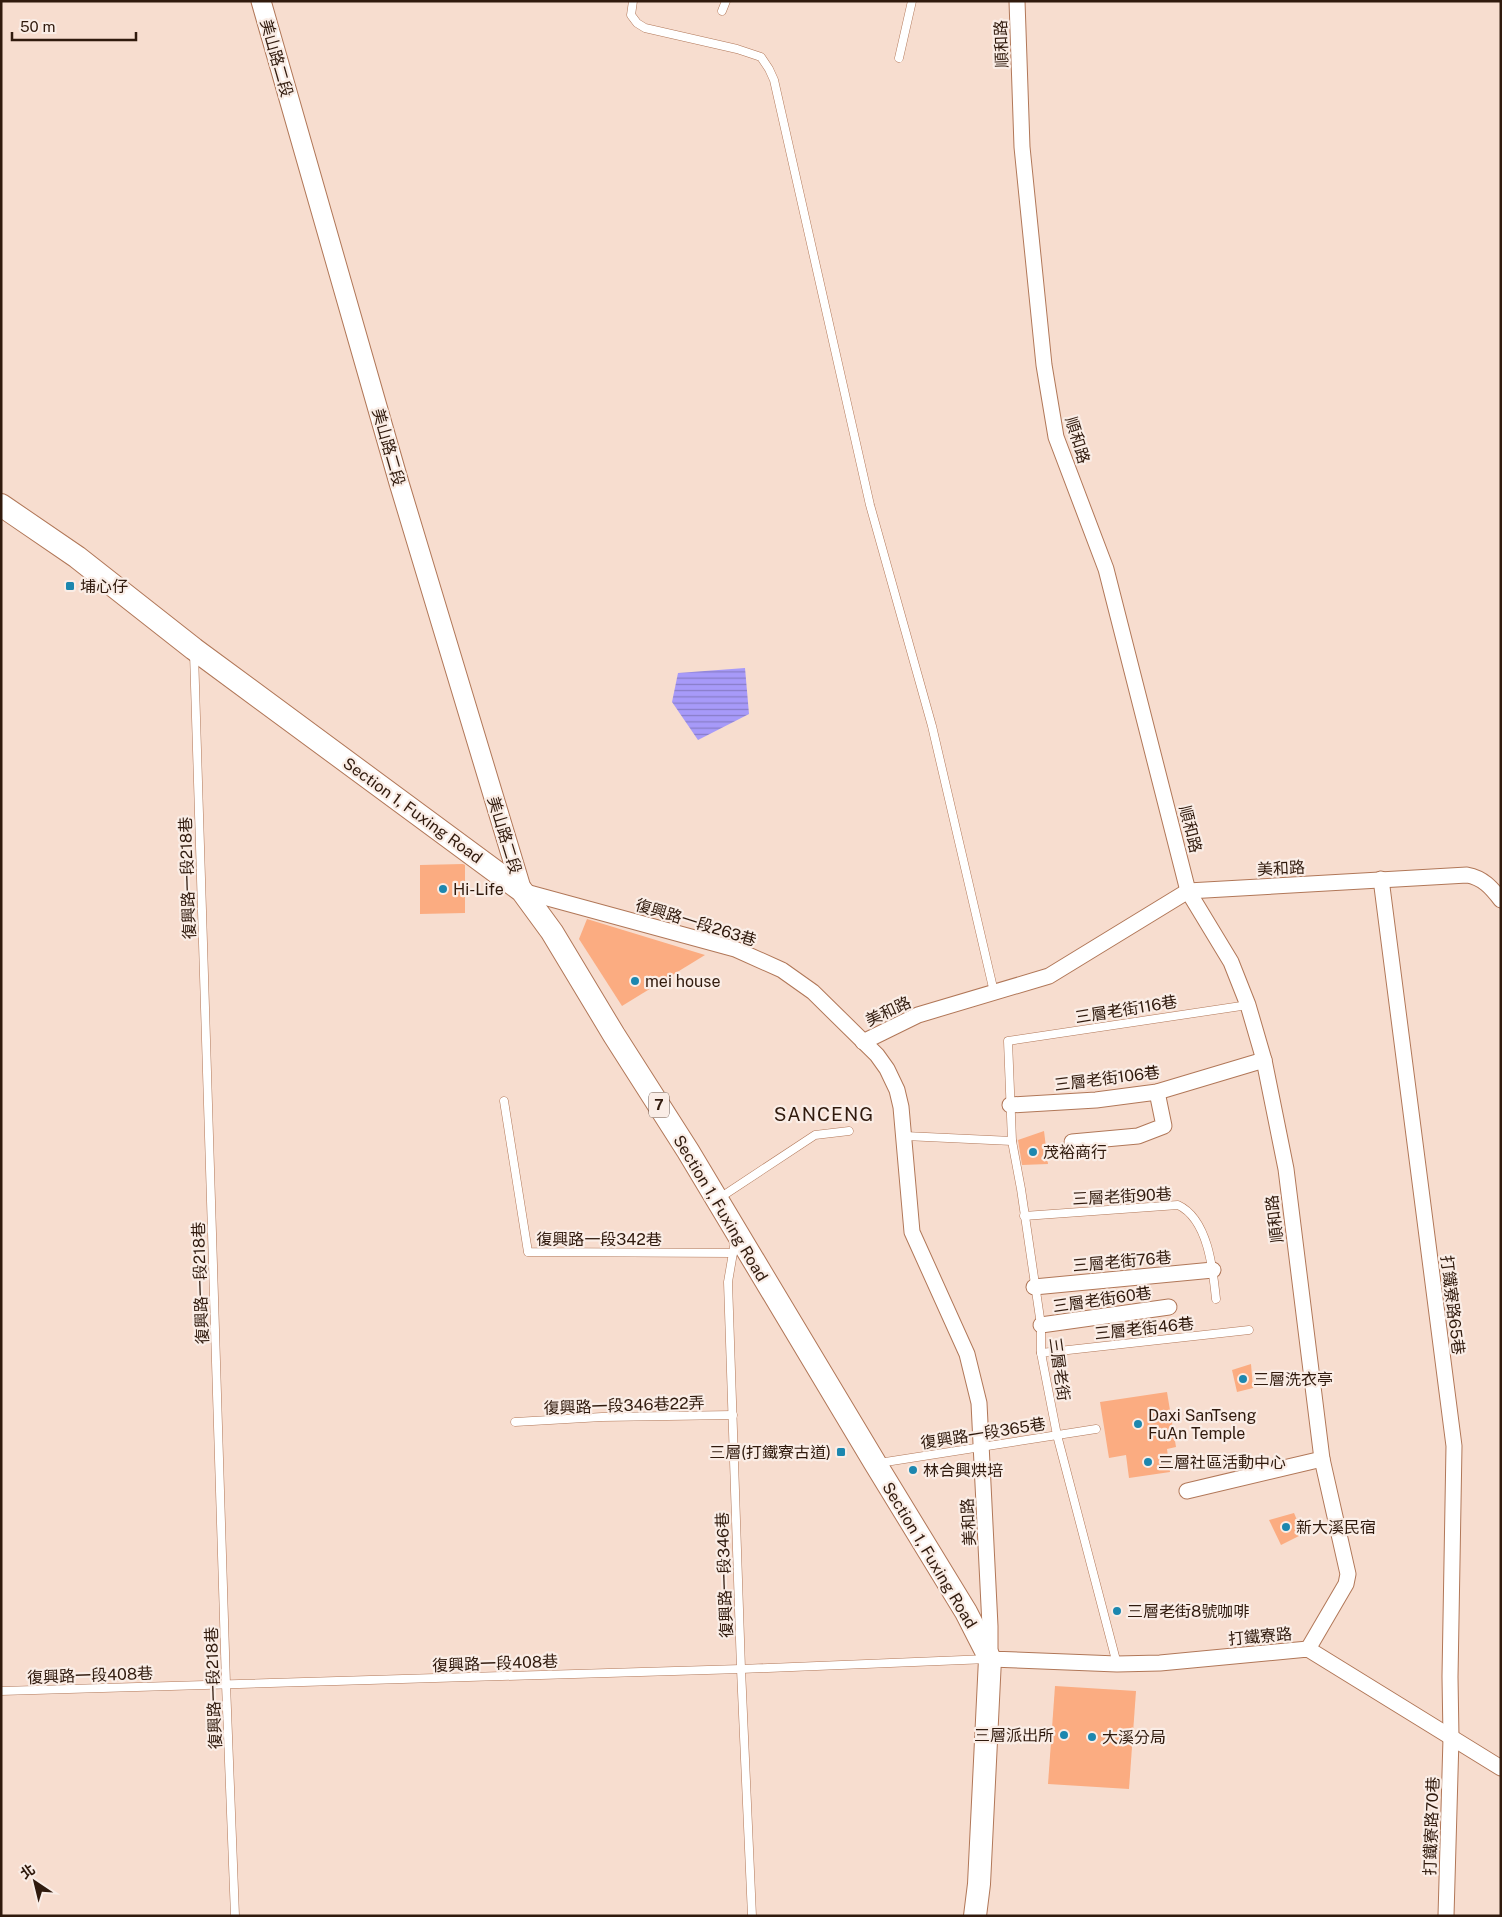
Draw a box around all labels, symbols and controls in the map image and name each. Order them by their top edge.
scale bar [12,10,136,42]
street label: 美山路二段 [256,17,297,99]
text: 50 m [20,18,55,35]
street label: 順和路 [991,20,1012,68]
street label: 美山路二段 [368,406,409,488]
street label: 順和路 [1061,414,1094,466]
place label: 埔心仔 [80,577,128,596]
marker: 埔心仔 [64,580,76,592]
street label: Section 1, Fuxing Road [339,754,486,867]
street label: 美山路二段 [484,794,525,876]
street label: 順和路 [1175,804,1206,855]
street label: 復興路一段218巷 [176,816,199,939]
street label: 美和路 [1257,858,1305,879]
place label: Hi-Life [453,880,504,899]
marker: Hi-Life [437,883,449,895]
street label: 復興路一段263巷 [633,895,759,950]
place label: mei house [645,972,720,991]
marker: mei house [629,975,641,987]
street label: 三層老街116巷 [1074,992,1178,1027]
street label: 美和路 [862,993,914,1030]
street label: 三層老街106巷 [1053,1063,1161,1094]
road number: 7 [649,1092,669,1118]
district label: SANCENG [774,1103,874,1125]
street label: Section 1, Fuxing Road [669,1132,772,1285]
place label: 茂裕商行 [1043,1143,1107,1162]
marker: 茂裕商行 [1027,1146,1039,1158]
street label: 三層老街90巷 [1072,1184,1172,1209]
street label: 順和路 [1262,1194,1287,1244]
street label: 復興路一段218巷 [189,1221,212,1344]
street label: 復興路一段342巷 [536,1230,662,1249]
street label: 三層老街76巷 [1072,1248,1172,1275]
street label: 打鐵寮路65巷 [1437,1254,1468,1356]
street label: 三層老街60巷 [1051,1283,1153,1316]
street label: 三層老街46巷 [1093,1314,1195,1343]
street label: 三層老街 [1046,1336,1073,1402]
place label: 三層洗衣亭 [1253,1370,1333,1389]
marker: 三層洗衣亭 [1237,1373,1249,1385]
street label: 復興路一段346巷22弄 [543,1393,705,1418]
place label: Daxi SanTseng FuAn Temple [1148,1406,1256,1443]
street label: 復興路一段365巷 [919,1414,1047,1453]
marker: Daxi SanTseng FuAn Temple [1132,1418,1144,1430]
place label: 三層(打鐵寮古道) [709,1443,831,1462]
marker: 三層(打鐵寮古道) [835,1446,847,1458]
place label: 三層社區活動中心 [1158,1453,1286,1472]
marker: 三層社區活動中心 [1142,1456,1154,1468]
place label: 林合興烘培 [923,1461,1003,1480]
marker: 林合興烘培 [907,1464,919,1476]
street label: Section 1, Fuxing Road [878,1479,981,1632]
street label: 美和路 [958,1498,979,1546]
street label: 復興路一段346巷 [713,1512,736,1638]
place label: 新大溪民宿 [1296,1518,1376,1537]
marker: 新大溪民宿 [1280,1521,1292,1533]
place label: 三層老街8號咖啡 [1127,1602,1249,1621]
marker: 三層老街8號咖啡 [1111,1605,1123,1617]
street label: 打鐵寮路 [1227,1624,1293,1649]
street label: 復興路一段218巷 [202,1626,225,1749]
street label: 復興路一段408巷 [432,1652,558,1675]
street label: 復興路一段408巷 [27,1664,153,1687]
place label: 三層派出所 [974,1726,1054,1745]
place label: 大溪分局 [1102,1728,1166,1747]
marker: 三層派出所 [1058,1729,1070,1741]
marker: 大溪分局 [1086,1731,1098,1743]
street label: 打鐵寮路70巷 [1420,1776,1443,1876]
north arrow [10,1857,60,1907]
text: 北 [17,1861,38,1882]

